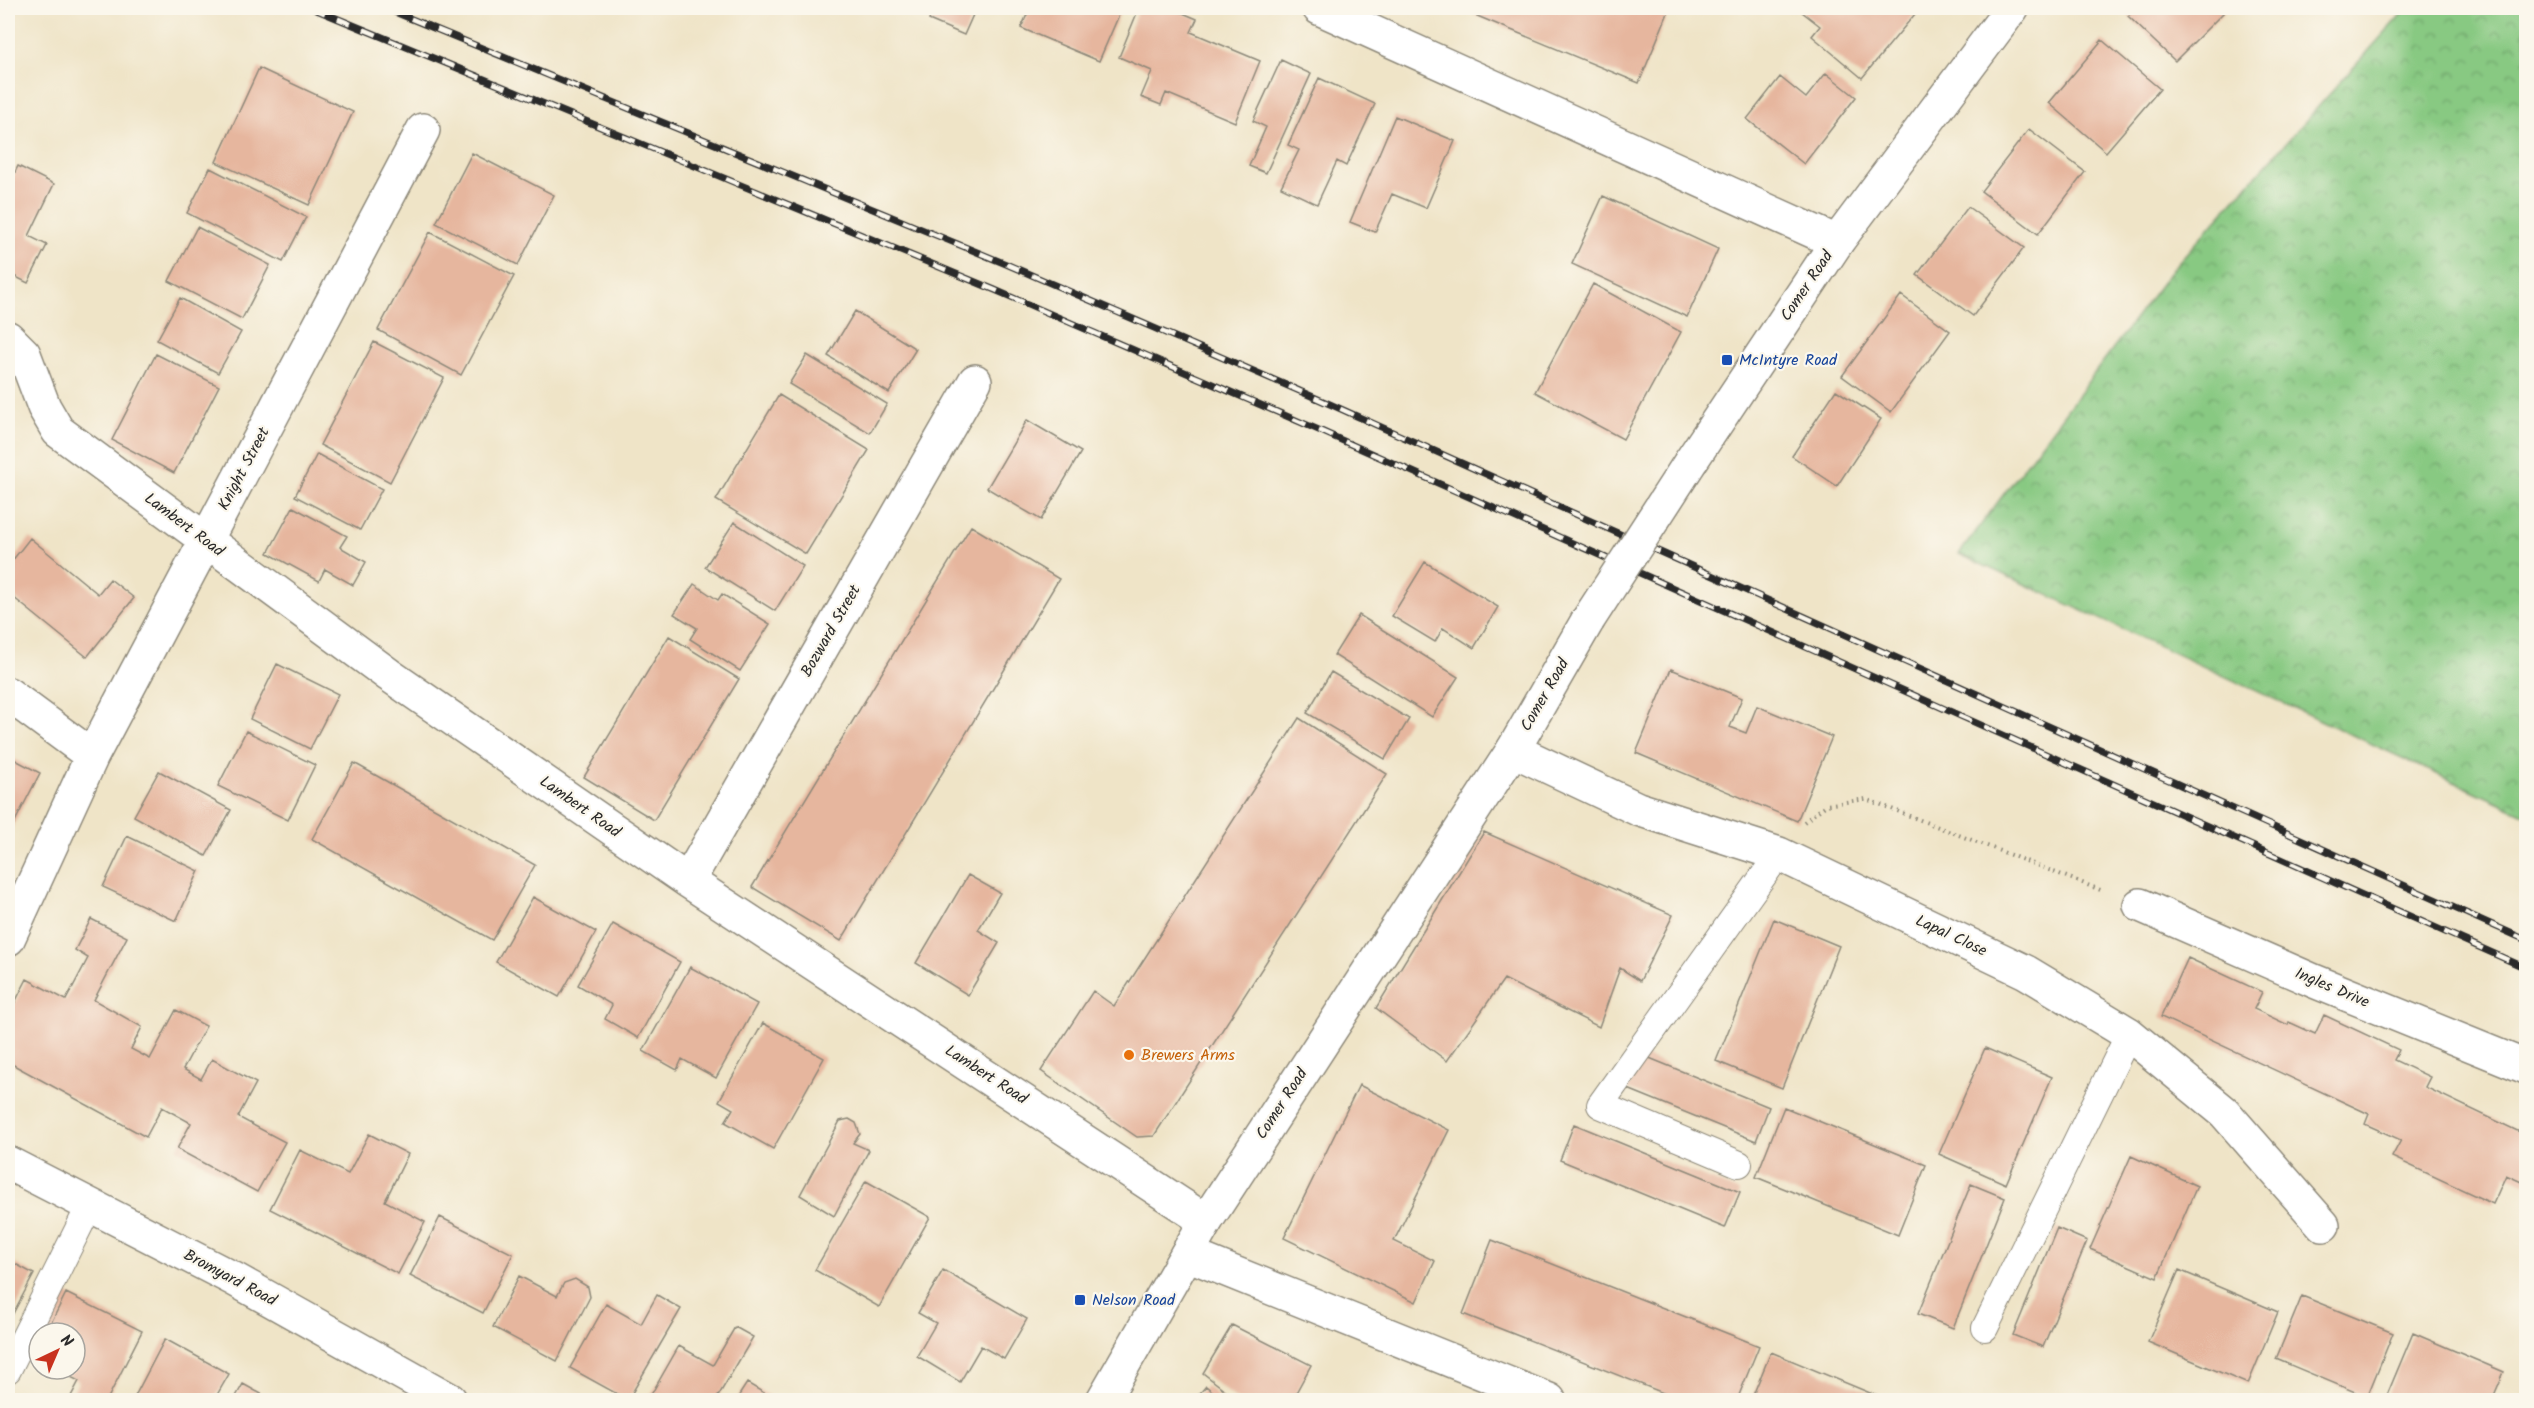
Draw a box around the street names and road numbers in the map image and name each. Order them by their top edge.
street label: Comer Road [1774,245,1840,326]
street label: Knight Street [212,422,277,515]
street label: Lambert Road [139,487,230,564]
street label: Bozward Street [794,579,868,682]
street label: Comer Road [1514,653,1576,736]
street label: Lambert Road [534,770,627,845]
street label: Lapal Close [1911,909,1991,963]
street label: Ingles Drive [2291,961,2373,1015]
street label: Lambert Road [940,1039,1033,1112]
street label: Comer Road [1250,1063,1315,1145]
street label: Bromyard Road [179,1243,282,1314]

